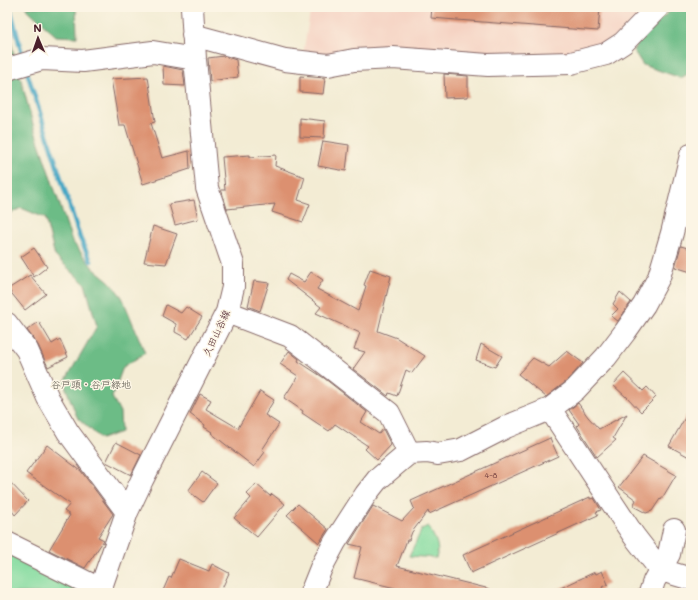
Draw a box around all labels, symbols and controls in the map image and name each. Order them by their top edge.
north arrow [18,18,58,58]
text: N [33,20,42,35]
street label: 久田山谷線 [199,307,233,359]
park label: 谷戸頭・谷戸緑地 [51,377,131,391]
house number: 4-8 [485,470,498,480]

